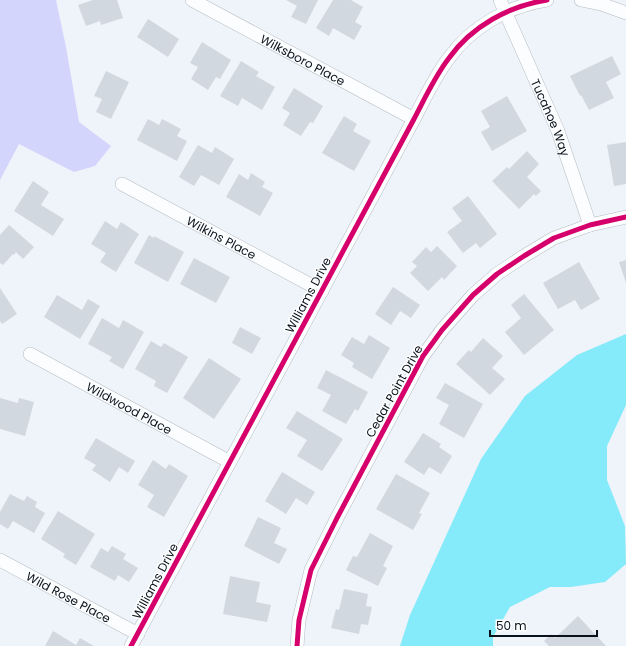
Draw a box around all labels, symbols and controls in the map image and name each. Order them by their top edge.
street label: Wilksboro Place [258,30,349,89]
street label: Tucahoe Way [527,76,574,158]
street label: Wilkins Place [184,212,259,263]
street label: Williams Drive [281,254,335,336]
street label: Cedar Point Drive [361,342,427,440]
street label: Wildwood Place [84,378,175,438]
street label: Williams Drive [128,540,182,622]
street label: Wild Rose Place [23,567,114,626]
scale bar [490,612,597,638]
text: 50 m [496,617,527,634]

